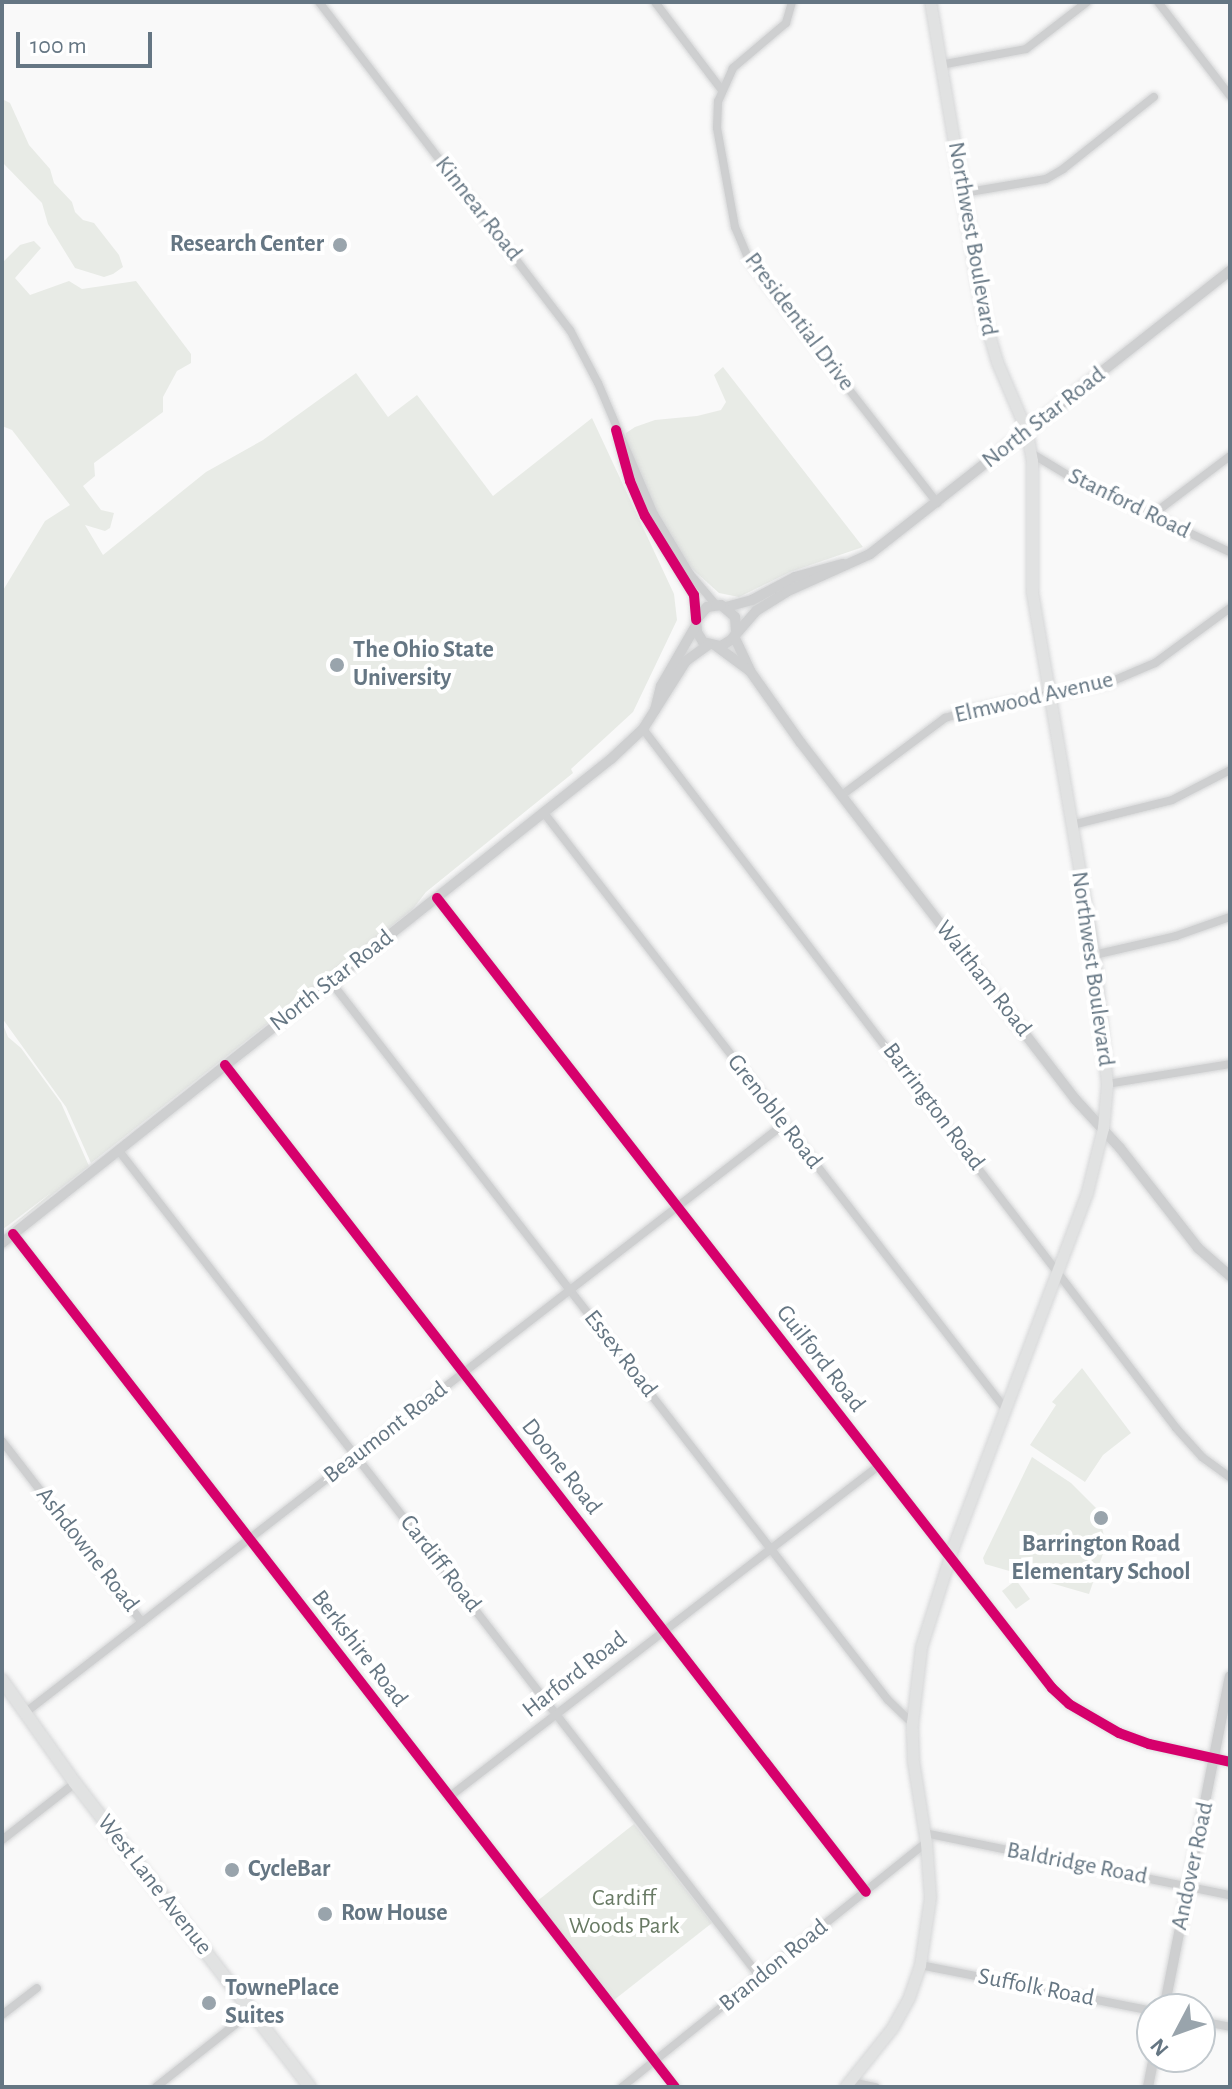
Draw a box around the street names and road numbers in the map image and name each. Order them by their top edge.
street label: Northwest Boulevard [941,140,1003,338]
street label: Kinnear Road [428,151,528,267]
street label: Presidential Drive [738,247,860,397]
street label: North Star Road [977,361,1111,475]
street label: Stanford Road [1063,462,1195,546]
street label: Elmwood Avenue [952,666,1116,730]
street label: Northwest Boulevard [1064,870,1120,1068]
street label: Waltham Road [929,915,1037,1043]
street label: North Star Road [265,924,399,1038]
street label: Barrington Road [876,1038,990,1176]
street label: Grenoble Road [720,1049,828,1175]
street label: Guilford Road [769,1300,871,1418]
street label: Essex Road [577,1305,663,1403]
street label: Beaumont Road [318,1376,454,1490]
street label: Doone Road [515,1413,607,1521]
street label: Ashdowne Road [29,1482,145,1618]
street label: Cardiff Road [393,1510,487,1618]
street label: Berkshire Road [305,1585,413,1713]
street label: Harford Road [517,1625,633,1725]
street label: Andover Road [1165,1799,1221,1933]
street label: West Lane Avenue [90,1809,218,1961]
street label: Baldridge Road [1004,1836,1150,1892]
street label: Brandon Road [714,1913,834,2019]
street label: Suffolk Road [975,1963,1097,2013]

